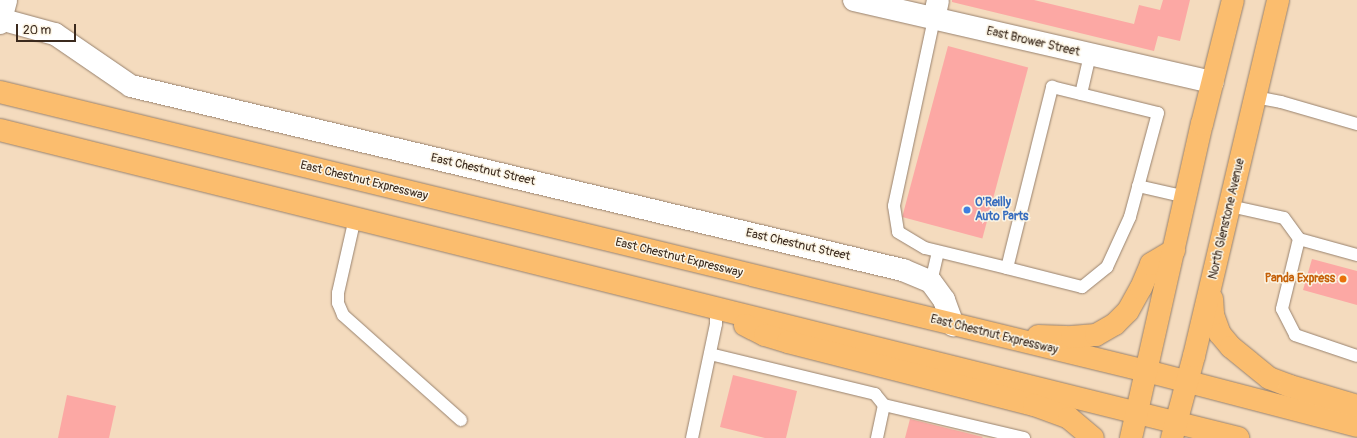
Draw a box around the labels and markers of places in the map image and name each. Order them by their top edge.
place label: O'Reilly Auto Parts [975,196,1028,224]
marker: O'Reilly Auto Parts [962,205,972,215]
place label: Panda Express [1265,272,1335,286]
marker: Panda Express [1338,274,1348,284]

